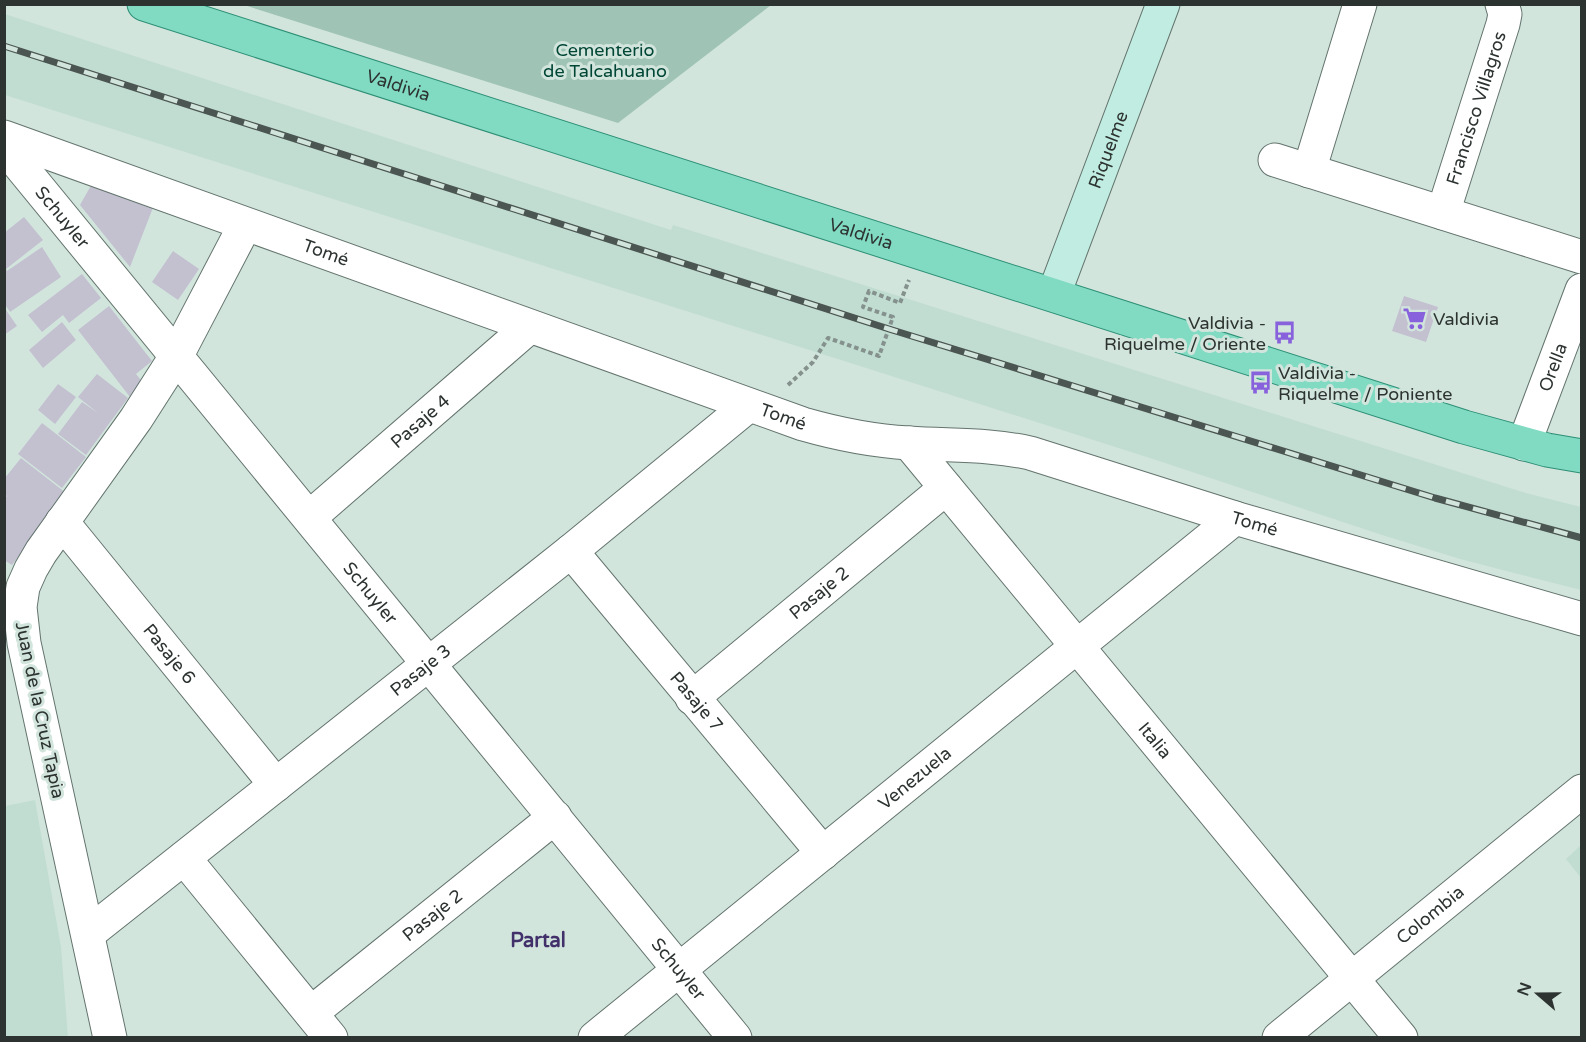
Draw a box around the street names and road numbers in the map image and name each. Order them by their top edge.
street label: Francisco Villagros [1442,29,1511,188]
street label: Valdivia [363,65,433,106]
street label: Riquelme [1084,108,1133,192]
street label: Schuyler [30,182,94,253]
street label: Valdivia [826,213,896,254]
street label: Tomé [300,234,352,271]
street label: Orella [1534,340,1572,395]
street label: Pasaje 4 [386,390,454,453]
street label: Tomé [757,399,809,435]
street label: Tomé [1229,507,1281,541]
street label: Schuyler [338,558,402,629]
street label: Pasaje 2 [785,562,854,624]
street label: Pasaje 6 [138,619,200,688]
street label: Juan de la Cruz Tapia [11,620,69,800]
street label: Pasaje 3 [386,639,455,701]
street label: Pasaje 7 [665,667,728,736]
street label: Italia [1133,718,1177,763]
street label: Venezuela [874,742,956,814]
street label: Colombia [1392,881,1469,949]
street label: Pasaje 2 [398,884,467,946]
street label: Schuyler [647,933,710,1005]

